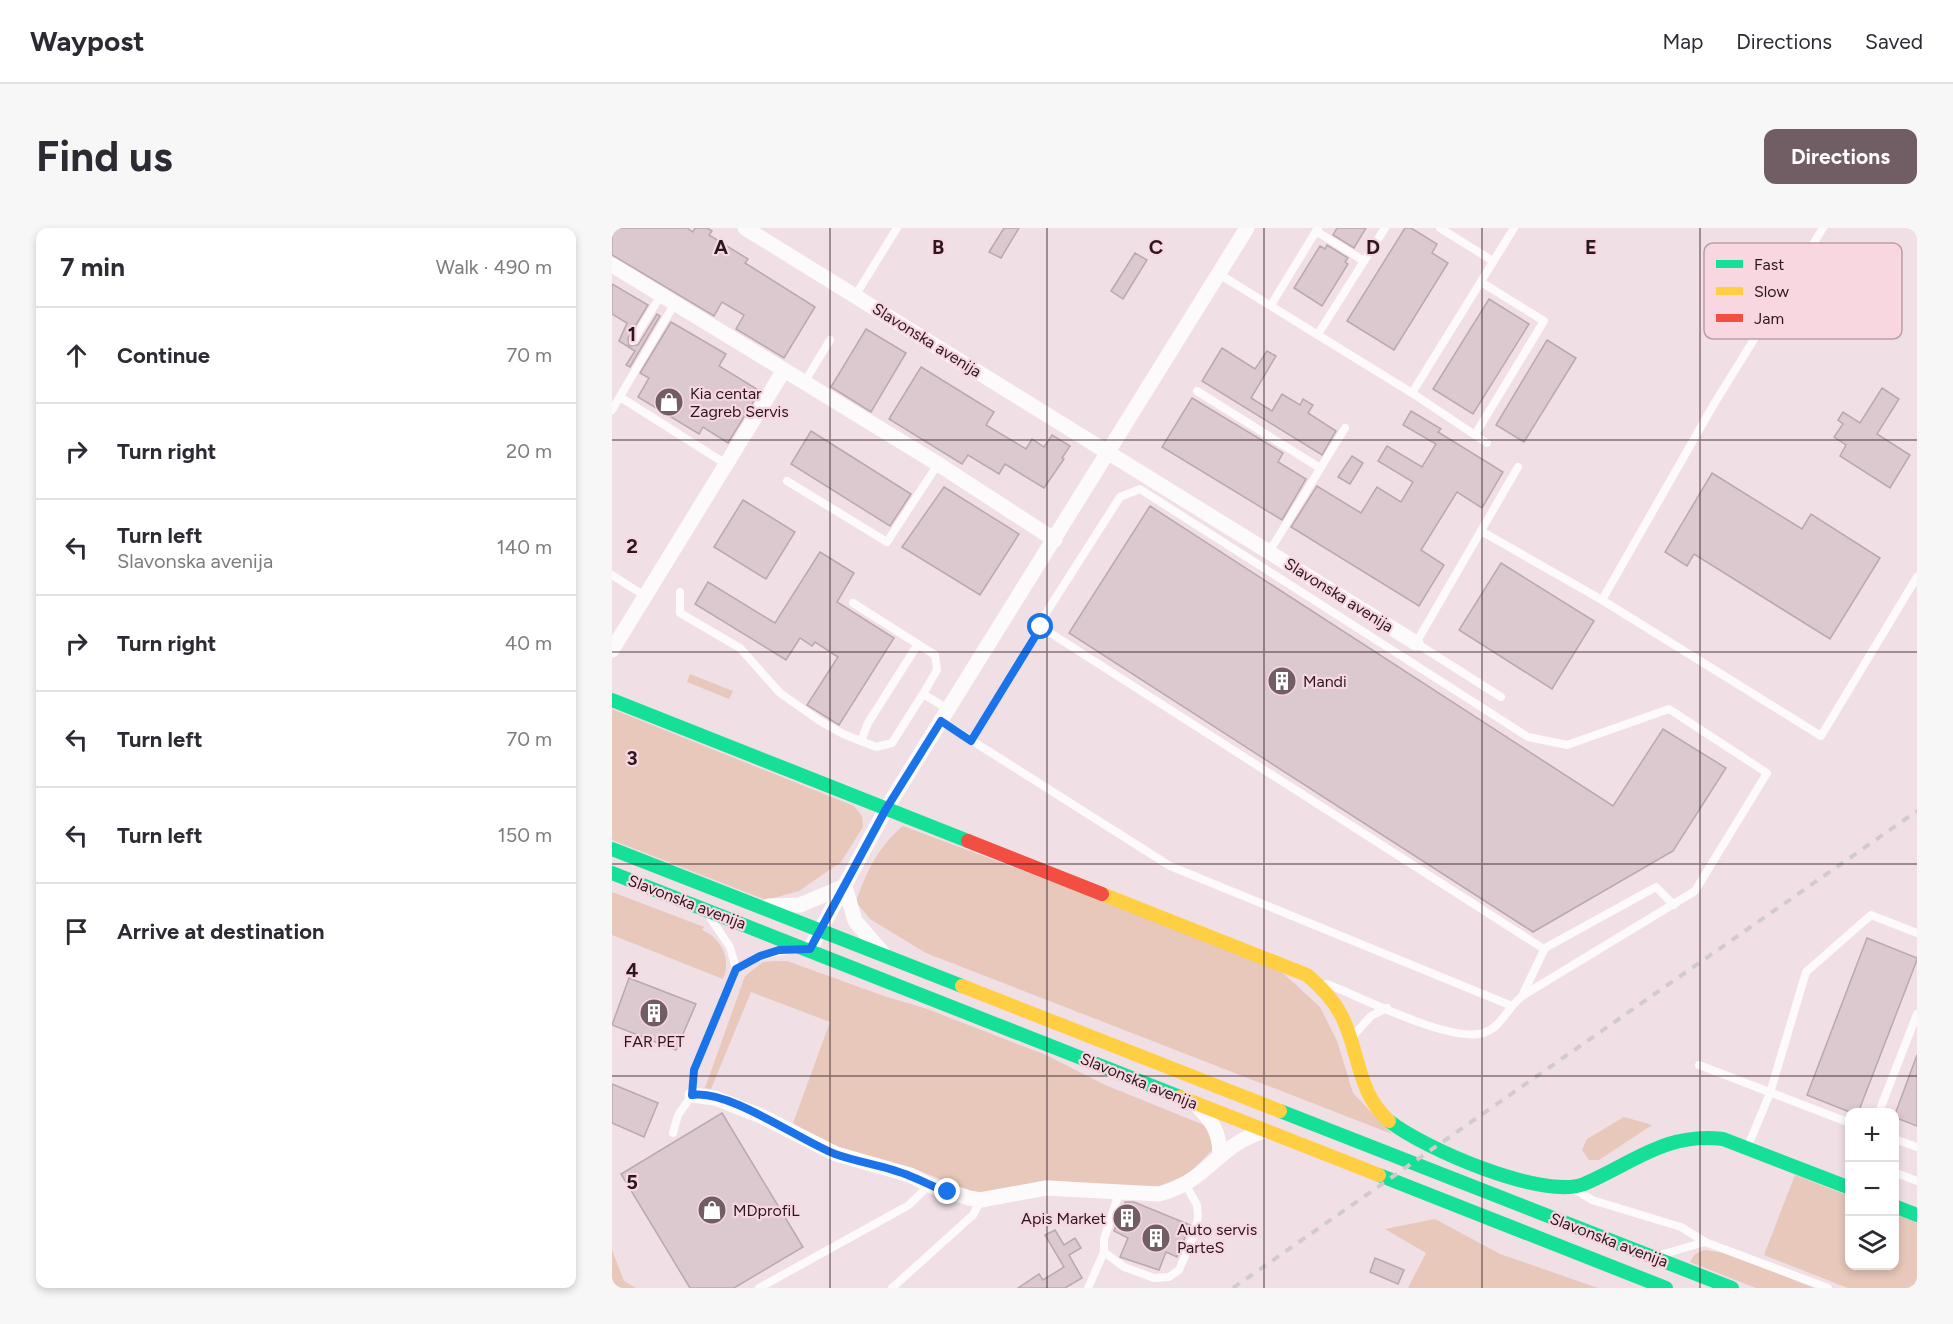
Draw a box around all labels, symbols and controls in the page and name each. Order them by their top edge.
text: Waypost [30,24,144,58]
text: Map [1662,29,1703,54]
text: Directions [1736,29,1832,54]
text: Saved [1865,29,1923,54]
button: Directions [1764,129,1917,184]
text: Find us [36,131,173,182]
text: A [714,235,729,259]
text: B [932,235,944,259]
text: C [1149,235,1163,259]
text: D [1366,235,1380,259]
text: E [1585,235,1597,259]
legend [1704,243,1902,339]
text: 7 min [60,251,125,283]
text: Walk · 490 m [436,255,552,279]
text: Fast [1754,255,1784,274]
text: Slow [1754,282,1789,301]
street label: Slavonska avenija [869,299,985,381]
text: Jam [1754,309,1784,328]
text: 1 [628,322,636,346]
icon: ahead [60,339,93,372]
text: Continue [117,342,210,369]
text: 70 m [506,343,552,367]
place label: Kia centar Zagreb Servis [690,384,789,421]
shop icon: Kia centar Zagreb Servis [653,386,685,418]
icon: right [60,435,93,468]
text: Turn right [117,438,216,465]
text: 20 m [506,439,552,463]
text: Turn left [117,522,203,549]
icon: left [60,531,93,564]
text: 2 [626,534,638,558]
text: 140 m [497,535,552,559]
text: Slavonska avenija [117,549,273,573]
street label: Slavonska avenija [1281,554,1397,636]
route start [1027,613,1053,639]
icon: right [60,627,93,660]
text: Turn right [117,630,216,657]
text: 40 m [505,631,552,655]
building icon: Mandi [1266,665,1298,697]
place label: Mandi [1303,672,1347,691]
icon: left [60,723,93,756]
text: Turn left [117,726,203,753]
text: 70 m [506,727,552,751]
text: 3 [626,746,638,770]
icon: left [60,819,93,852]
text: Turn left [117,822,203,849]
text: 150 m [497,823,552,847]
street label: Slavonska avenija [625,871,749,933]
icon: arrive [60,915,93,948]
text: Arrive at destination [117,918,325,945]
text: 4 [626,958,639,982]
building icon: FAR PET [638,997,670,1029]
place label: FAR PET [623,1032,685,1051]
street label: Slavonska avenija [1078,1049,1200,1113]
map controls [1845,1108,1899,1270]
button: + [1845,1108,1899,1162]
button: − [1845,1162,1899,1216]
text: 5 [626,1170,638,1194]
route end [934,1178,960,1204]
shop icon: MDprofiL [696,1194,728,1226]
place label: MDprofiL [733,1201,800,1220]
building icon: Apis Market [1111,1202,1143,1234]
place label: Apis Market [1021,1209,1106,1228]
street label: Slavonska avenija [1547,1209,1671,1271]
button: layers [1845,1216,1899,1270]
place label: Auto servis ParteS [1177,1220,1257,1257]
building icon: Auto servis ParteS [1140,1222,1172,1254]

